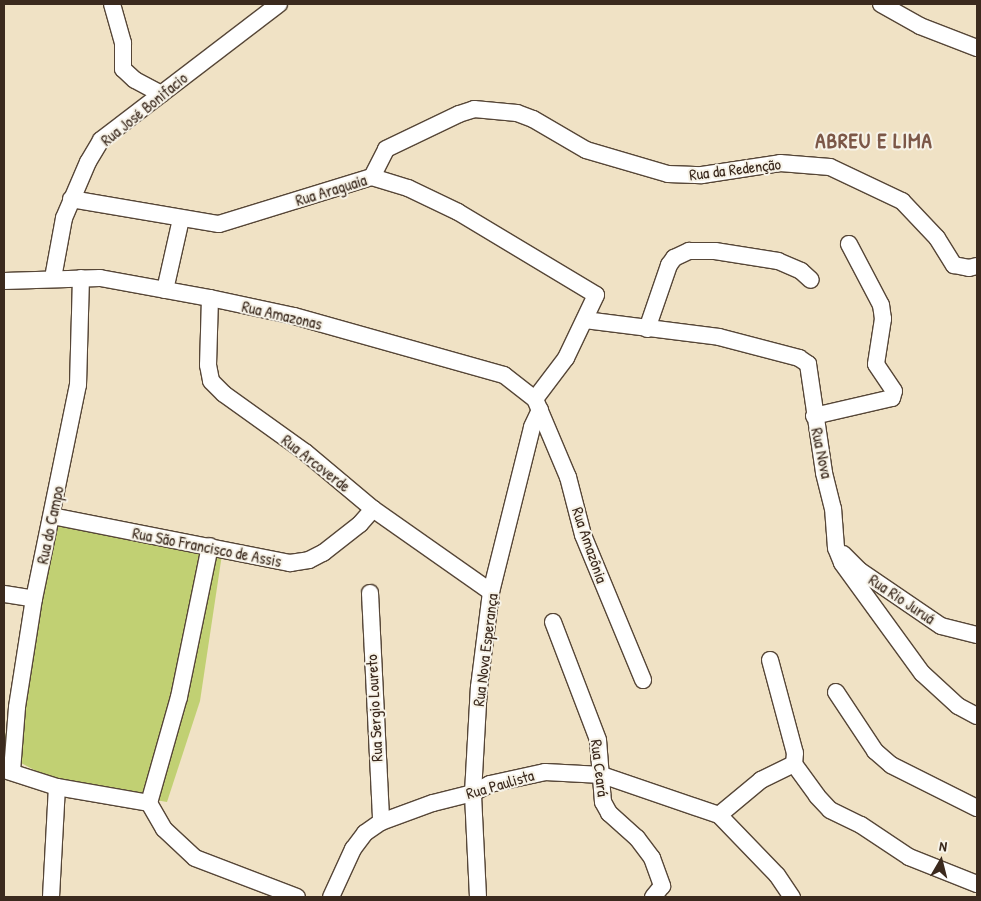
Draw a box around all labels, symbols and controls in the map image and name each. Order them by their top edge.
street label: Rua José Bonifacio [97,68,191,150]
district label: ABREU E LIMA [814,128,934,154]
street label: Rua da Redenção [688,154,782,184]
street label: Rua Araguaia [293,170,369,210]
street label: Rua Amazonas [240,296,324,334]
street label: Rua Nova [807,426,837,480]
street label: Rua Arcoverde [278,430,354,496]
street label: Rua do Campo [32,484,68,566]
street label: Rua Amazônia [568,505,612,585]
street label: Rua São Francisco de Assis [131,523,283,571]
street label: Rua Rio Juruá [865,570,939,628]
street label: Rua Nova Esperança [469,592,501,708]
street label: Rua Sergio Loureto [362,654,386,762]
street label: Rua Ceará [587,738,613,798]
street label: Rua Paulista [464,765,536,803]
north arrow [916,836,966,886]
text: N [938,836,948,856]

